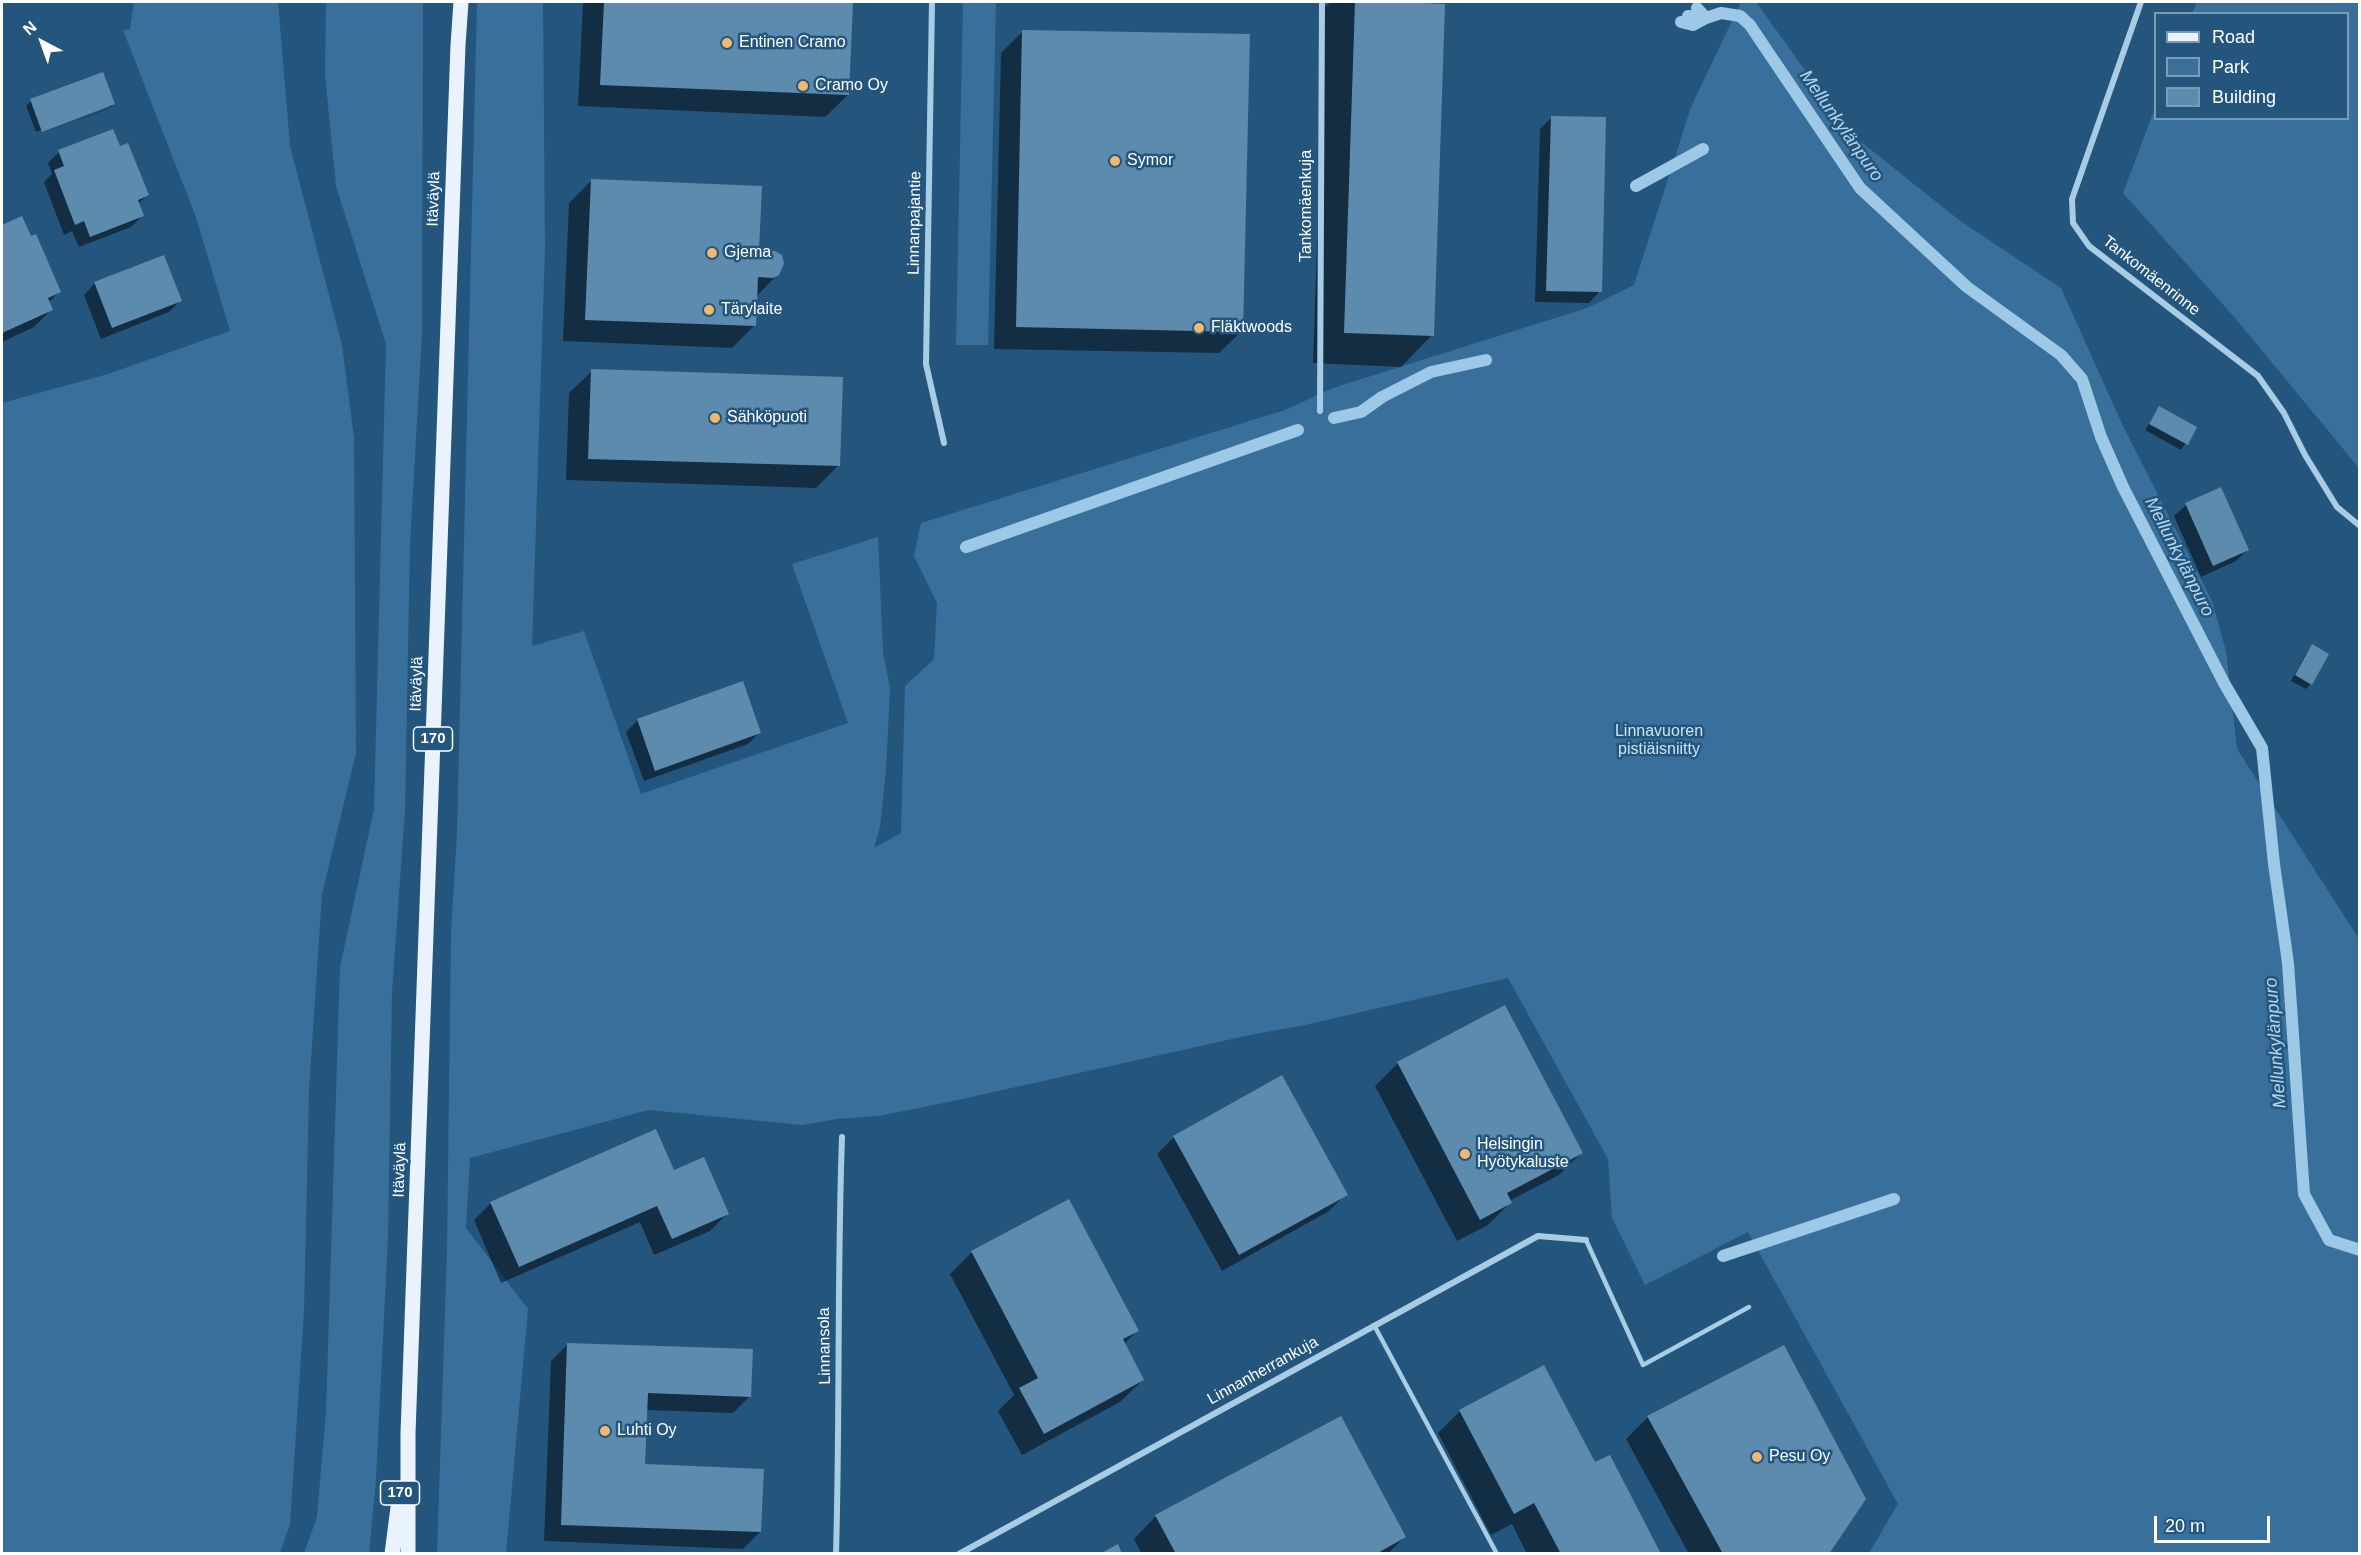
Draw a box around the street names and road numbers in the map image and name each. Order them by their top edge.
street label: Tankomäenkuja [1297,150,1317,262]
street label: Itäväylä [423,171,445,227]
street label: Linnanpajantie [904,171,926,275]
street label: Tankomäenrinne [2098,232,2204,320]
street label: Itäväylä [406,656,428,712]
road number: 170 [414,727,452,751]
street label: Itäväylä [389,1142,411,1198]
street label: Linnansola [815,1307,835,1385]
street label: Linnanherrankuja [1204,1333,1322,1409]
road number: 170 [380,1481,420,1505]

